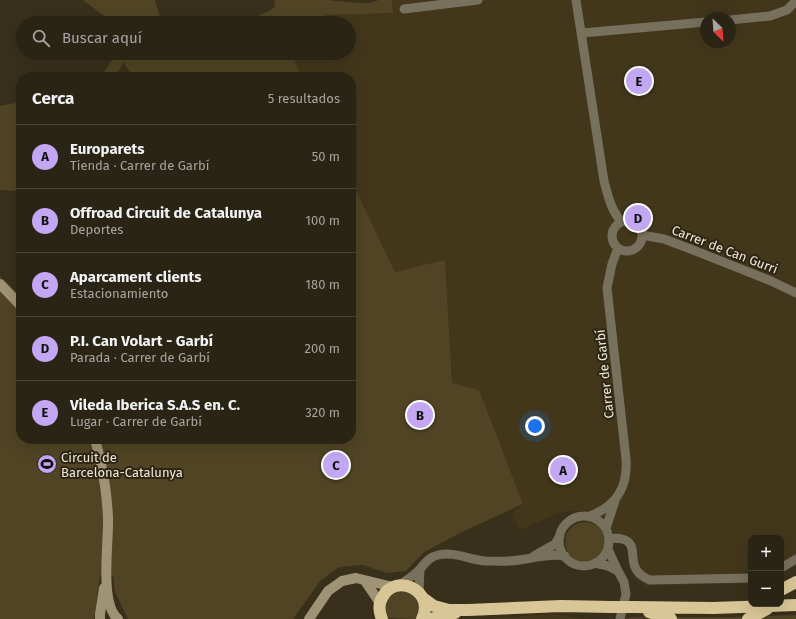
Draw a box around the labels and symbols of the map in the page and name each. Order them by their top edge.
north arrow [700,12,736,48]
pin: E [626,66,652,96]
pin: D [625,203,651,233]
street label: Carrer de Can Gurri [670,222,780,277]
street label: Carrer de Garbí [592,328,617,419]
pin: B [407,400,433,430]
your location [525,416,545,436]
place label: Circuit de Barcelona-Catalunya [61,450,183,480]
pin: C [323,450,349,480]
sports icon: Circuit de Barcelona-Catalunya [36,453,58,475]
pin: A [550,455,576,485]

